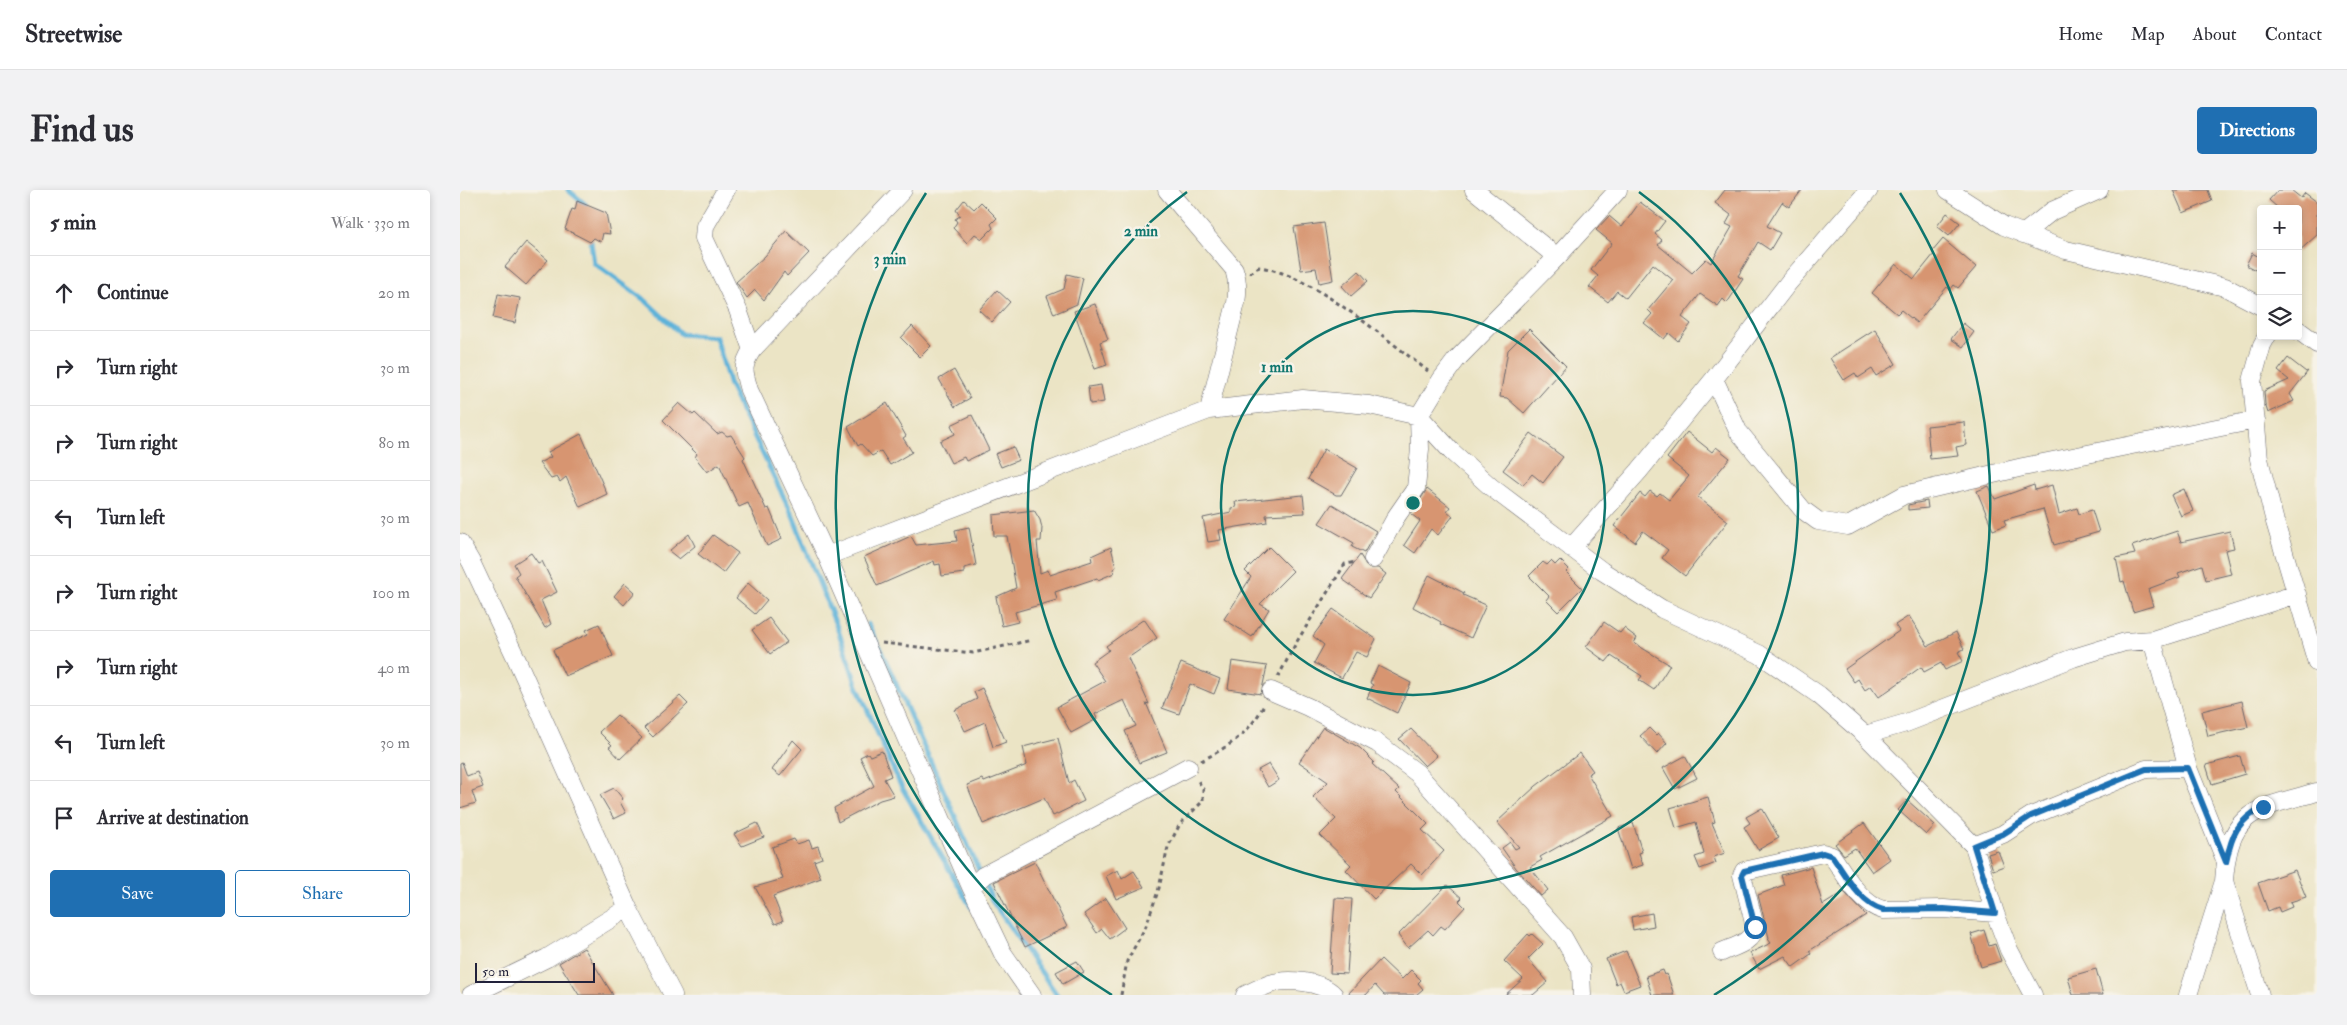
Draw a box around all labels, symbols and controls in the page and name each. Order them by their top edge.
text: Streetwise [25,19,122,50]
text: Home [2058,23,2103,46]
text: Map [2131,23,2165,46]
text: About [2193,23,2237,46]
text: Contact [2265,23,2322,46]
button: Directions [2197,107,2317,154]
text: Find us [30,108,134,152]
map controls [2257,205,2302,340]
button: + [2257,205,2302,250]
text: 5 min [50,209,96,236]
text: Walk · 330 m [331,213,410,233]
text: 2 min [1124,222,1158,241]
text: 3 min [874,250,906,269]
button: − [2257,250,2302,295]
icon: ahead [50,279,78,307]
text: Continue [97,281,168,305]
text: 20 m [378,283,410,303]
button: layers [2257,295,2302,340]
icon: right [50,354,78,382]
text: Turn right [97,356,177,380]
text: 30 m [380,358,410,378]
text: 1 min [1261,358,1293,377]
icon: right [50,429,78,457]
text: Turn right [97,431,177,455]
text: 80 m [379,433,410,453]
centre of rings [1404,494,1422,512]
icon: left [50,504,78,532]
text: Turn left [97,506,165,530]
text: 30 m [380,508,410,528]
icon: right [50,579,78,607]
text: Turn right [97,581,177,605]
text: 100 m [372,583,410,603]
icon: right [50,654,78,682]
text: Turn right [97,656,177,680]
text: 40 m [377,658,410,678]
icon: left [50,729,78,757]
text: Turn left [97,731,165,755]
text: 30 m [380,733,410,753]
route end [2252,796,2275,819]
icon: arrive [50,804,78,832]
text: Arrive at destination [97,806,249,830]
button: Save [50,870,225,917]
button: Share [235,870,410,917]
route start [1744,916,1767,939]
scale bar [475,960,595,983]
text: 50 m [482,963,509,980]

